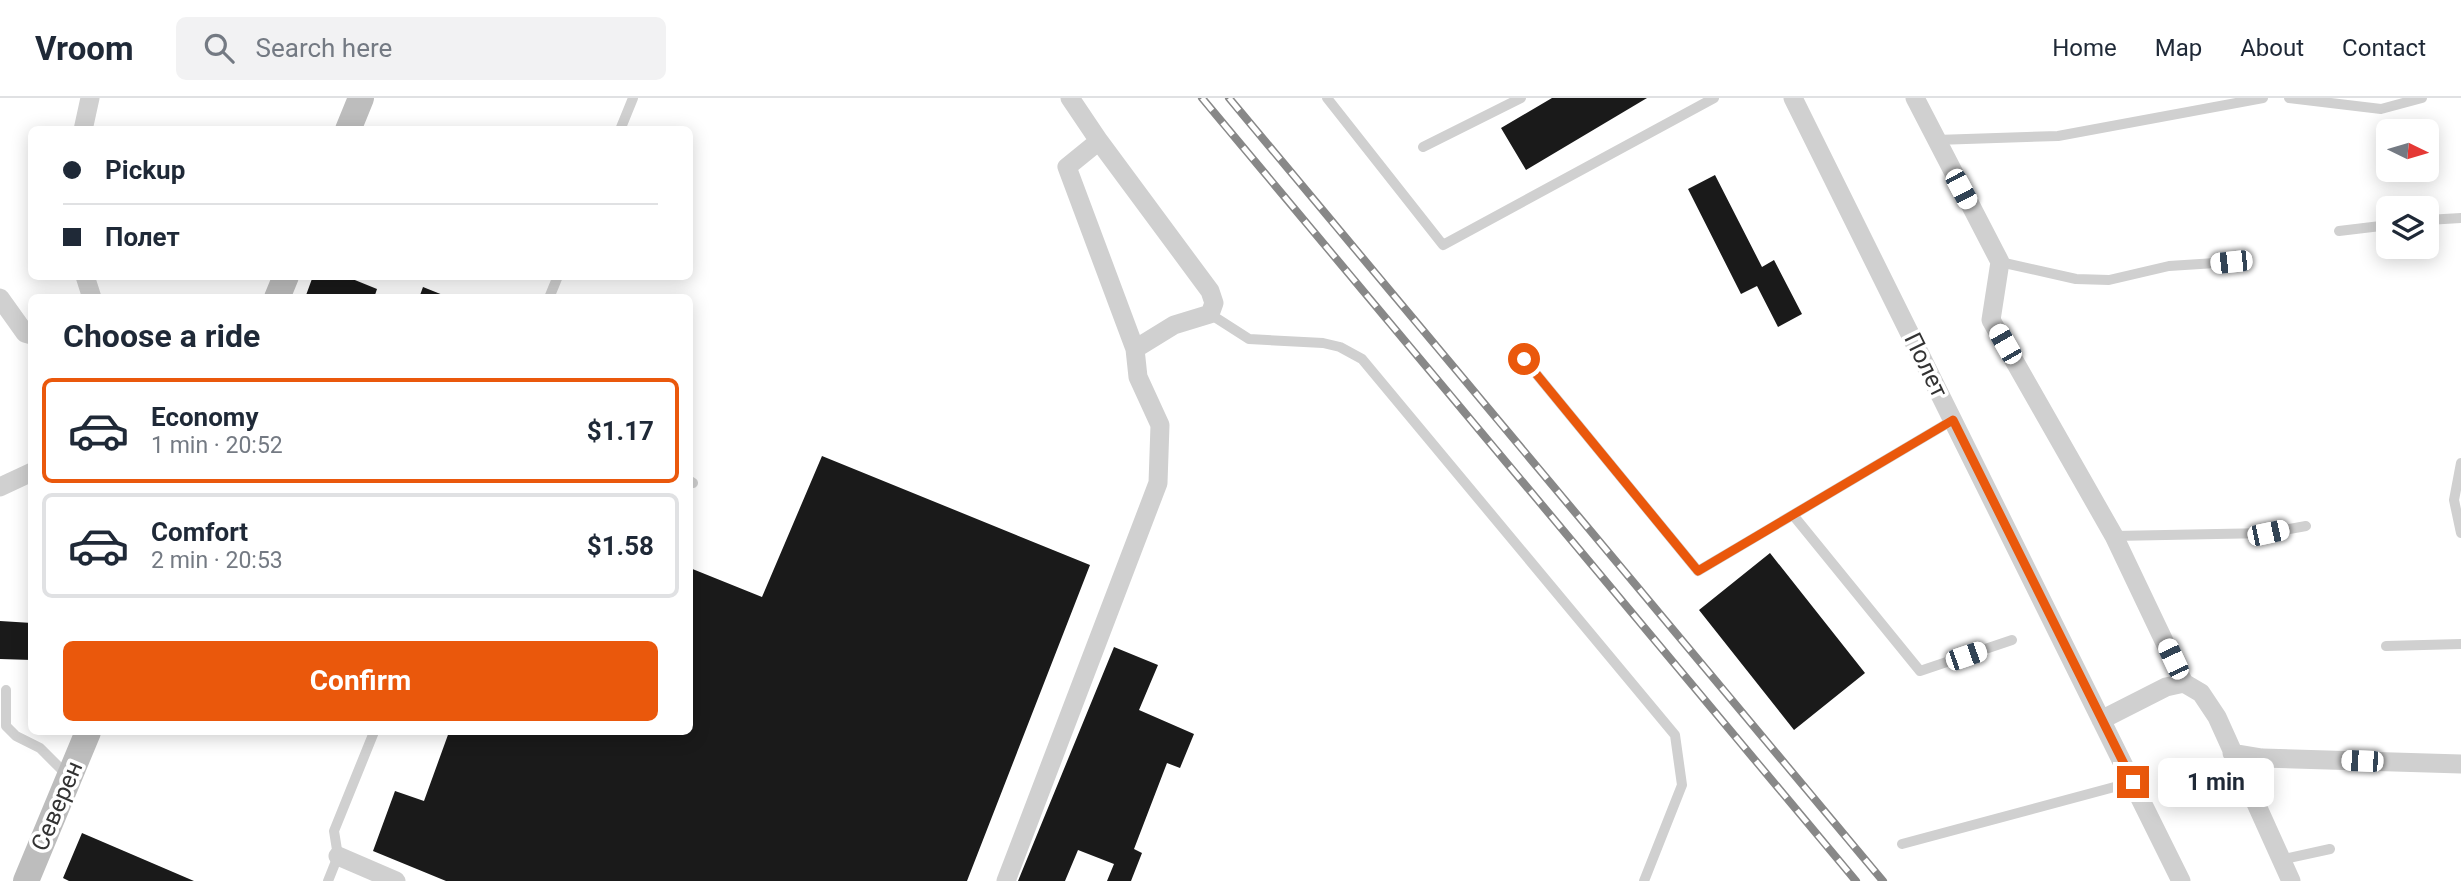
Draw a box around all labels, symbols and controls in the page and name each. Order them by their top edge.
search box [176,17,666,80]
text: Vroom [35,29,134,68]
icon: search [200,29,238,67]
text: Search here [256,33,392,63]
text: Home [2052,34,2117,62]
text: Map [2155,34,2202,62]
text: About [2240,34,2304,62]
text: Contact [2342,34,2426,62]
north arrow [2376,119,2440,182]
map controls [2376,119,2439,259]
text: Pickup [105,155,185,185]
car [1942,166,1981,212]
button: layers [2376,196,2439,259]
text: Полет [105,222,180,252]
car [2210,249,2253,275]
text: Choose a ride [63,317,260,355]
car [1986,321,2025,367]
street label: Полет [1898,328,1954,402]
route start [1508,343,1540,375]
icon: car [67,399,130,462]
text: Economy [151,402,258,432]
text: $1.17 [587,416,654,446]
text: 1 min · 20:52 [151,432,283,459]
icon: car [67,514,130,577]
text: Comfort [151,517,248,547]
car [2246,518,2291,548]
text: $1.58 [587,531,654,561]
text: 2 min · 20:53 [151,547,283,574]
car [2155,636,2192,682]
car [1943,639,1990,673]
button: Confirm [63,641,658,721]
car [2341,750,2384,772]
street label: Северен [26,757,88,855]
callout: 1 min [2158,758,2273,806]
route end [2117,766,2149,798]
text: 1 min [2187,769,2245,796]

